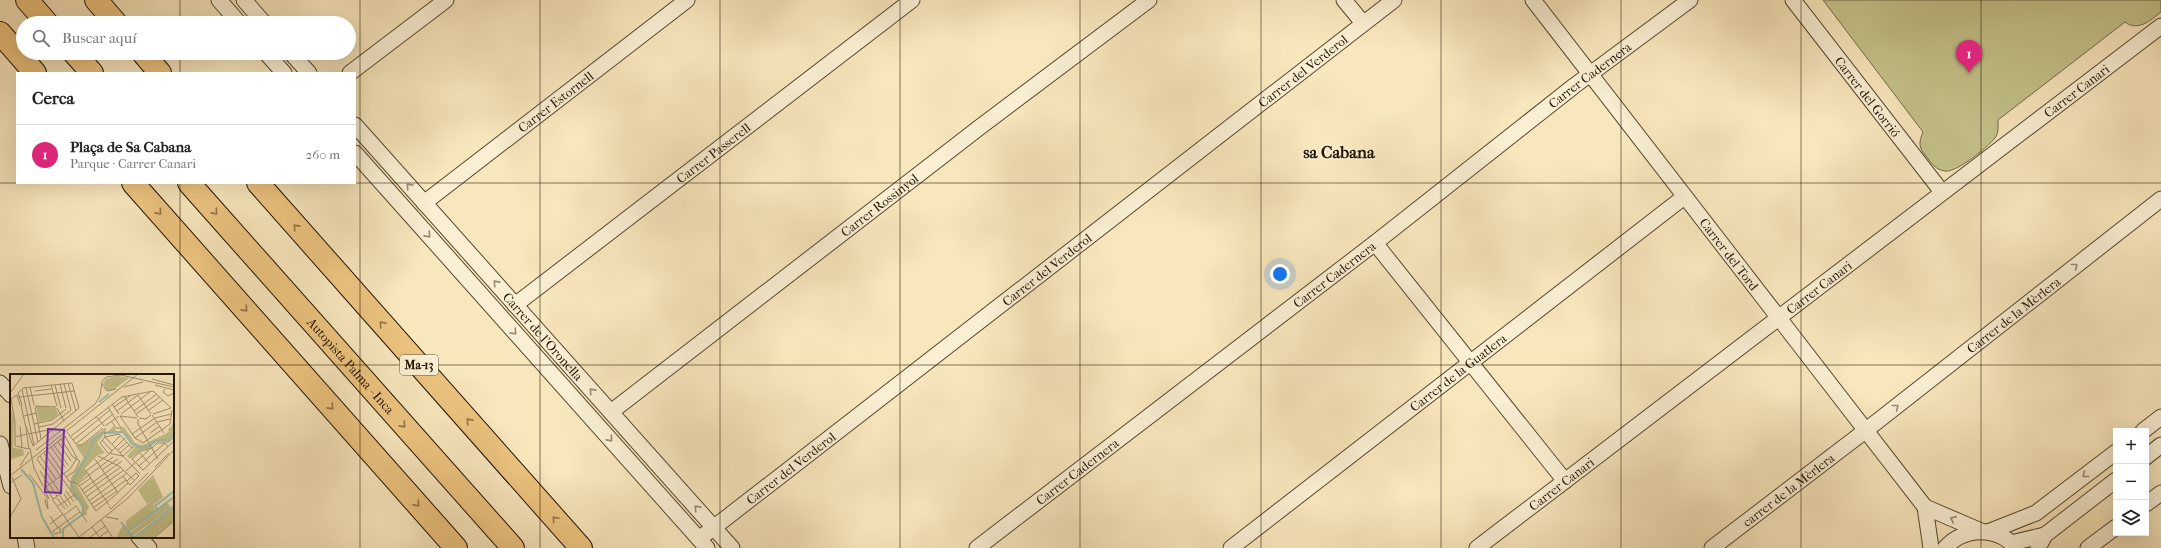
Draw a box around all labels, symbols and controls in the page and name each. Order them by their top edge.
search box [16,16,356,60]
icon: search [30,27,52,49]
text: Buscar aquí [62,29,137,47]
street label: Carrer del Verderol [1255,31,1351,110]
street label: Carrer Cadernera [1545,38,1635,111]
pin: 1 [1956,40,1982,73]
street label: Carrer del Gorrió [1832,53,1904,140]
street label: Carrer Canari [2041,61,2112,120]
street label: Carrer Estornell [515,68,596,135]
text: Cerca [32,88,74,108]
street label: Carrer Passerell [673,119,754,186]
text: Plaça de Sa Cabana [70,138,191,156]
district label: sa Cabana [1303,142,1376,162]
text: 1 [43,147,47,162]
text: 260 m [306,147,340,162]
text: Parque · Carrer Canari [70,156,196,171]
street label: Carrer Rossinyol [838,170,921,239]
one-way arrow [407,183,414,191]
one-way arrow [154,207,161,215]
one-way arrow [210,207,218,215]
street label: Carrer del Tord [1697,215,1762,294]
one-way arrow [294,224,301,231]
one-way arrow [423,230,430,237]
street label: Carrer del Verderol [999,230,1095,309]
street label: Carrer Cadernera [1290,237,1379,311]
street label: Carrer Canari [1783,257,1855,317]
your location [1270,264,1290,284]
one-way arrow [2071,264,2078,271]
street label: Carrer de la Mèrlera [1964,273,2064,356]
one-way arrow [493,280,500,288]
street label: Carrer de l'Oronella [500,289,587,384]
one-way arrow [240,305,247,312]
street label: Autopista Palma - Inca [304,314,398,417]
one-way arrow [380,321,387,329]
one-way arrow [509,327,516,334]
street label: Carrer de la Guatlera [1407,330,1510,414]
road number: Ma-13 [400,355,438,375]
inset map [10,374,174,538]
one-way arrow [589,388,596,395]
one-way arrow [326,402,334,410]
one-way arrow [1891,405,1898,412]
one-way arrow [466,419,473,426]
one-way arrow [399,420,406,427]
street label: Carrer del Verderol [743,428,839,507]
map controls [2113,428,2149,536]
button: + [2113,428,2149,464]
one-way arrow [605,434,613,442]
street label: Carrer Cadernera [1033,434,1122,508]
street label: carrer de la Mèrlera [1739,449,1838,529]
street label: Carrer Canari [1526,454,1597,513]
button: − [2113,464,2149,500]
one-way arrow [2083,471,2090,478]
one-way arrow [413,499,420,507]
button: layers [2113,500,2149,536]
one-way arrow [695,506,702,513]
one-way arrow [552,516,559,524]
one-way arrow [1950,516,1958,524]

